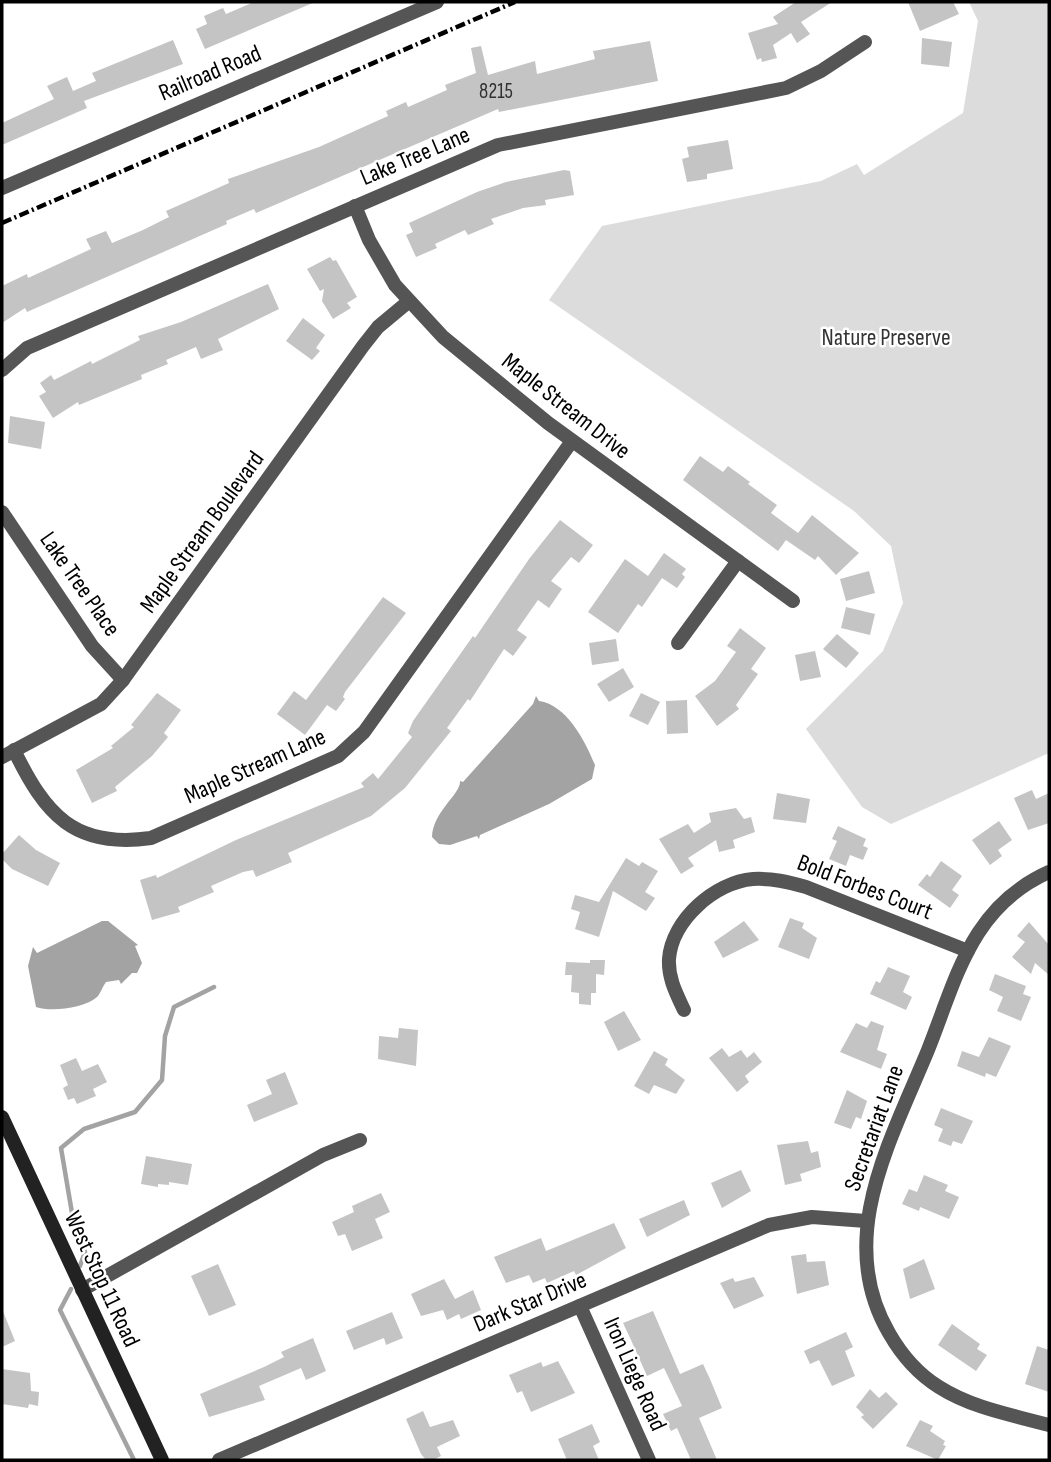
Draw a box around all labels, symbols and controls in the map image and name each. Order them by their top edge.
street label: Railroad Road [154,38,266,108]
house number: 8215 [479,79,513,104]
street label: Lake Tree Lane [356,120,474,192]
park label: Nature Preserve [821,323,951,352]
street label: Maple Stream Drive [496,347,636,465]
street label: Maple Stream Boulevard [134,445,270,619]
street label: Lake Tree Place [33,526,127,642]
street label: Maple Stream Lane [180,722,330,810]
street label: Bold Forbes Court [793,848,937,926]
street label: Secretariat Lane [838,1061,910,1195]
street label: West Stop 11 Road [58,1207,146,1351]
street label: Dark Star Drive [469,1265,591,1339]
street label: Iron Liege Road [597,1313,673,1435]

